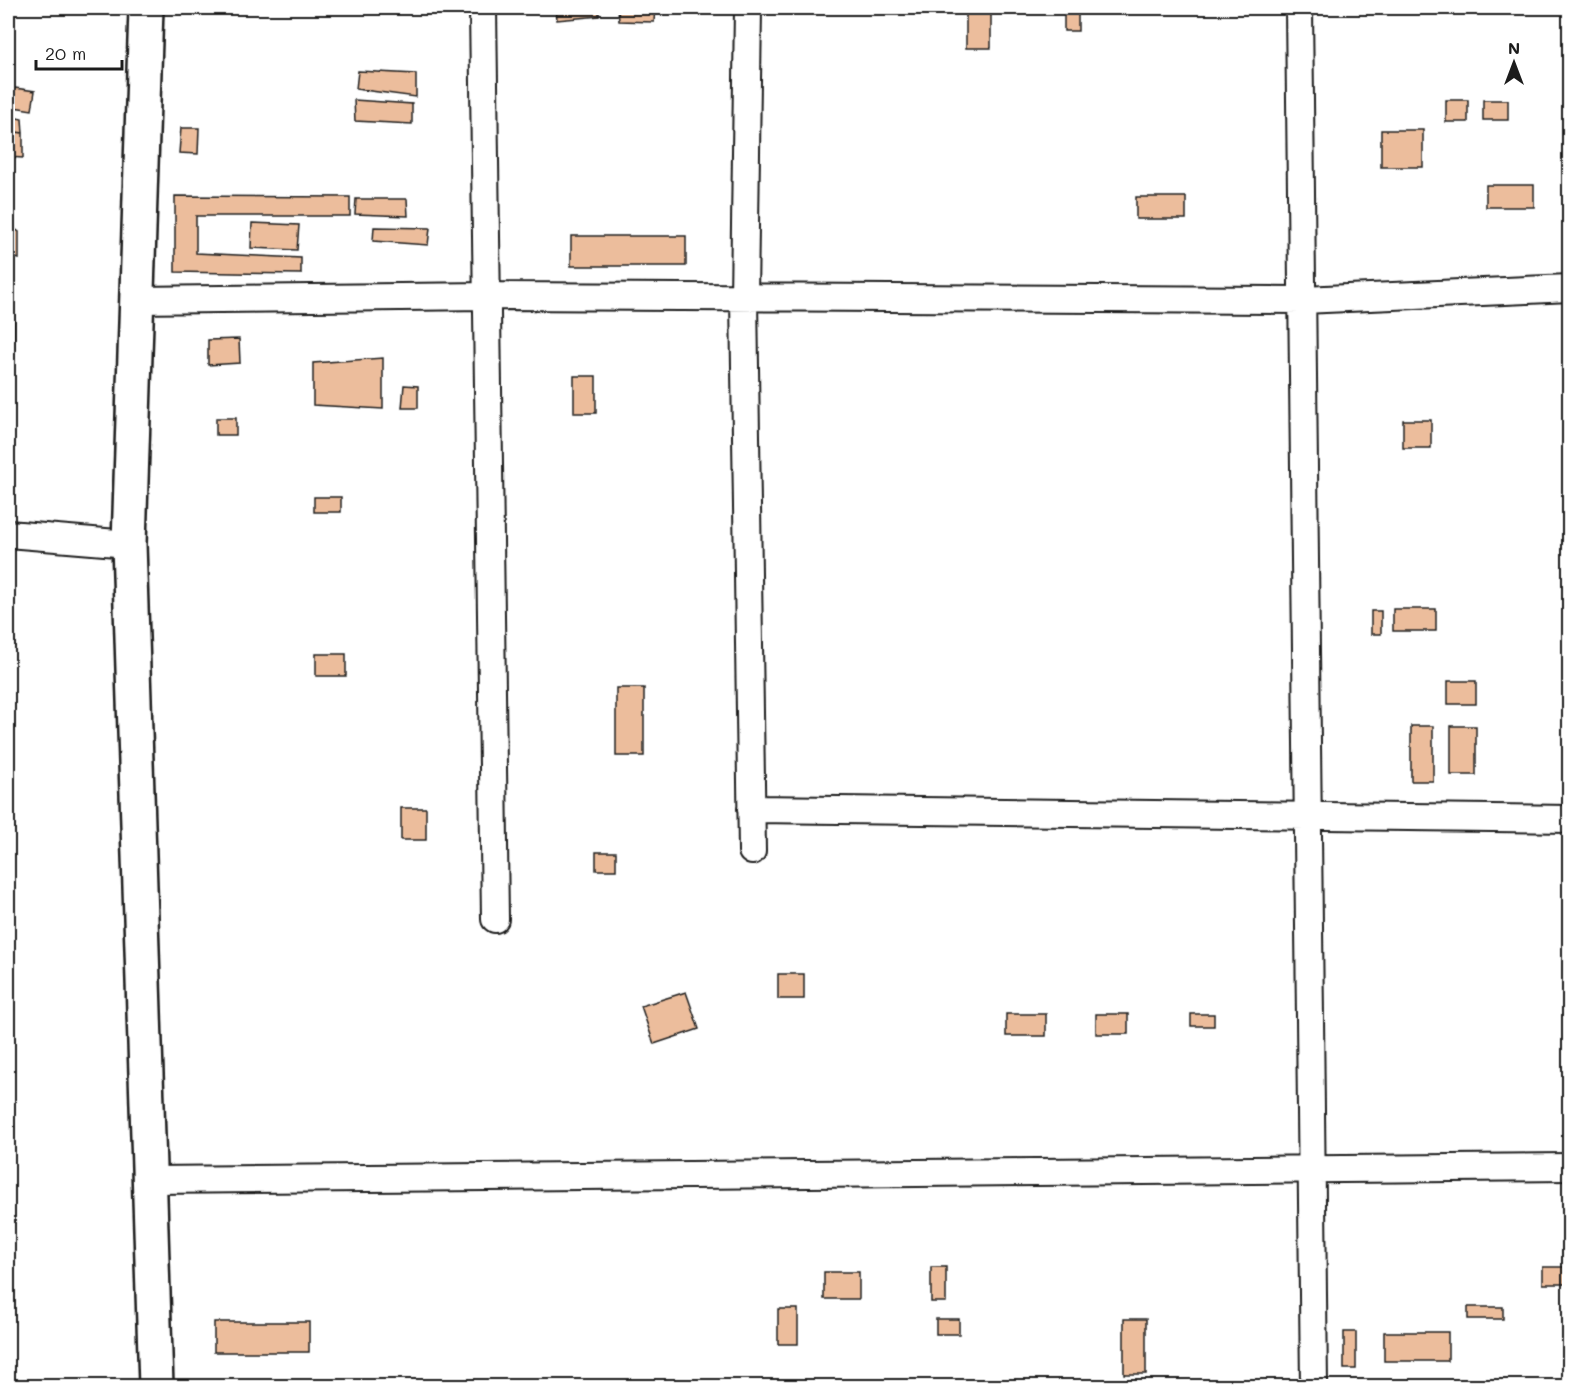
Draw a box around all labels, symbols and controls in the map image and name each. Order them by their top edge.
scale bar [36,33,122,71]
north arrow [1484,33,1544,93]
text: N [1508,37,1520,58]
text: 20 m [45,41,86,65]

